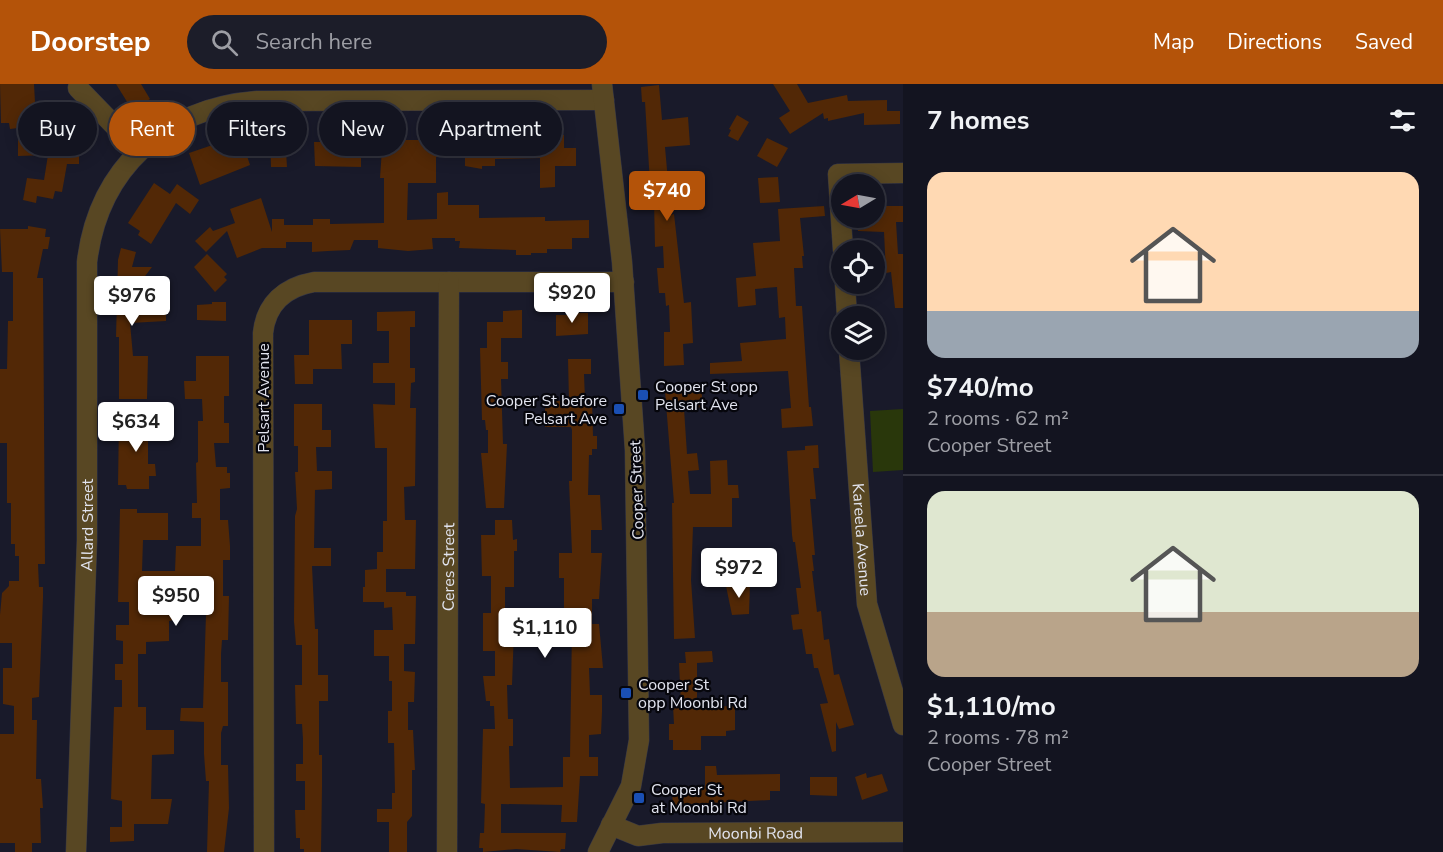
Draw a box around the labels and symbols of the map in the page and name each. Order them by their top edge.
pin: $740 [631,171,703,222]
north arrow [831,174,885,228]
pin: $920 [536,273,608,324]
pin: $976 [96,276,168,327]
street label: Pelsart Avenue [253,343,275,453]
place label: Cooper St opp Pelsart Ave [655,376,758,416]
marker: Cooper St opp Pelsart Ave [636,388,650,402]
place label: Cooper St before Pelsart Ave [486,390,607,430]
pin: $634 [100,402,172,453]
marker: Cooper St before Pelsart Ave [612,402,626,416]
street label: Cooper Street [624,440,650,540]
street label: Allard Street [76,479,99,572]
street label: Kareela Avenue [846,482,876,597]
street label: Ceres Street [438,522,460,611]
pin: $972 [703,548,775,599]
pin: $950 [140,576,212,627]
pin: $1,110 [496,608,594,659]
place label: Cooper St opp Moonbi Rd [638,674,747,714]
marker: Cooper St opp Moonbi Rd [619,686,633,700]
place label: Cooper St at Moonbi Rd [651,779,747,819]
marker: Cooper St at Moonbi Rd [632,791,646,805]
street label: Moonbi Road [708,822,803,845]

